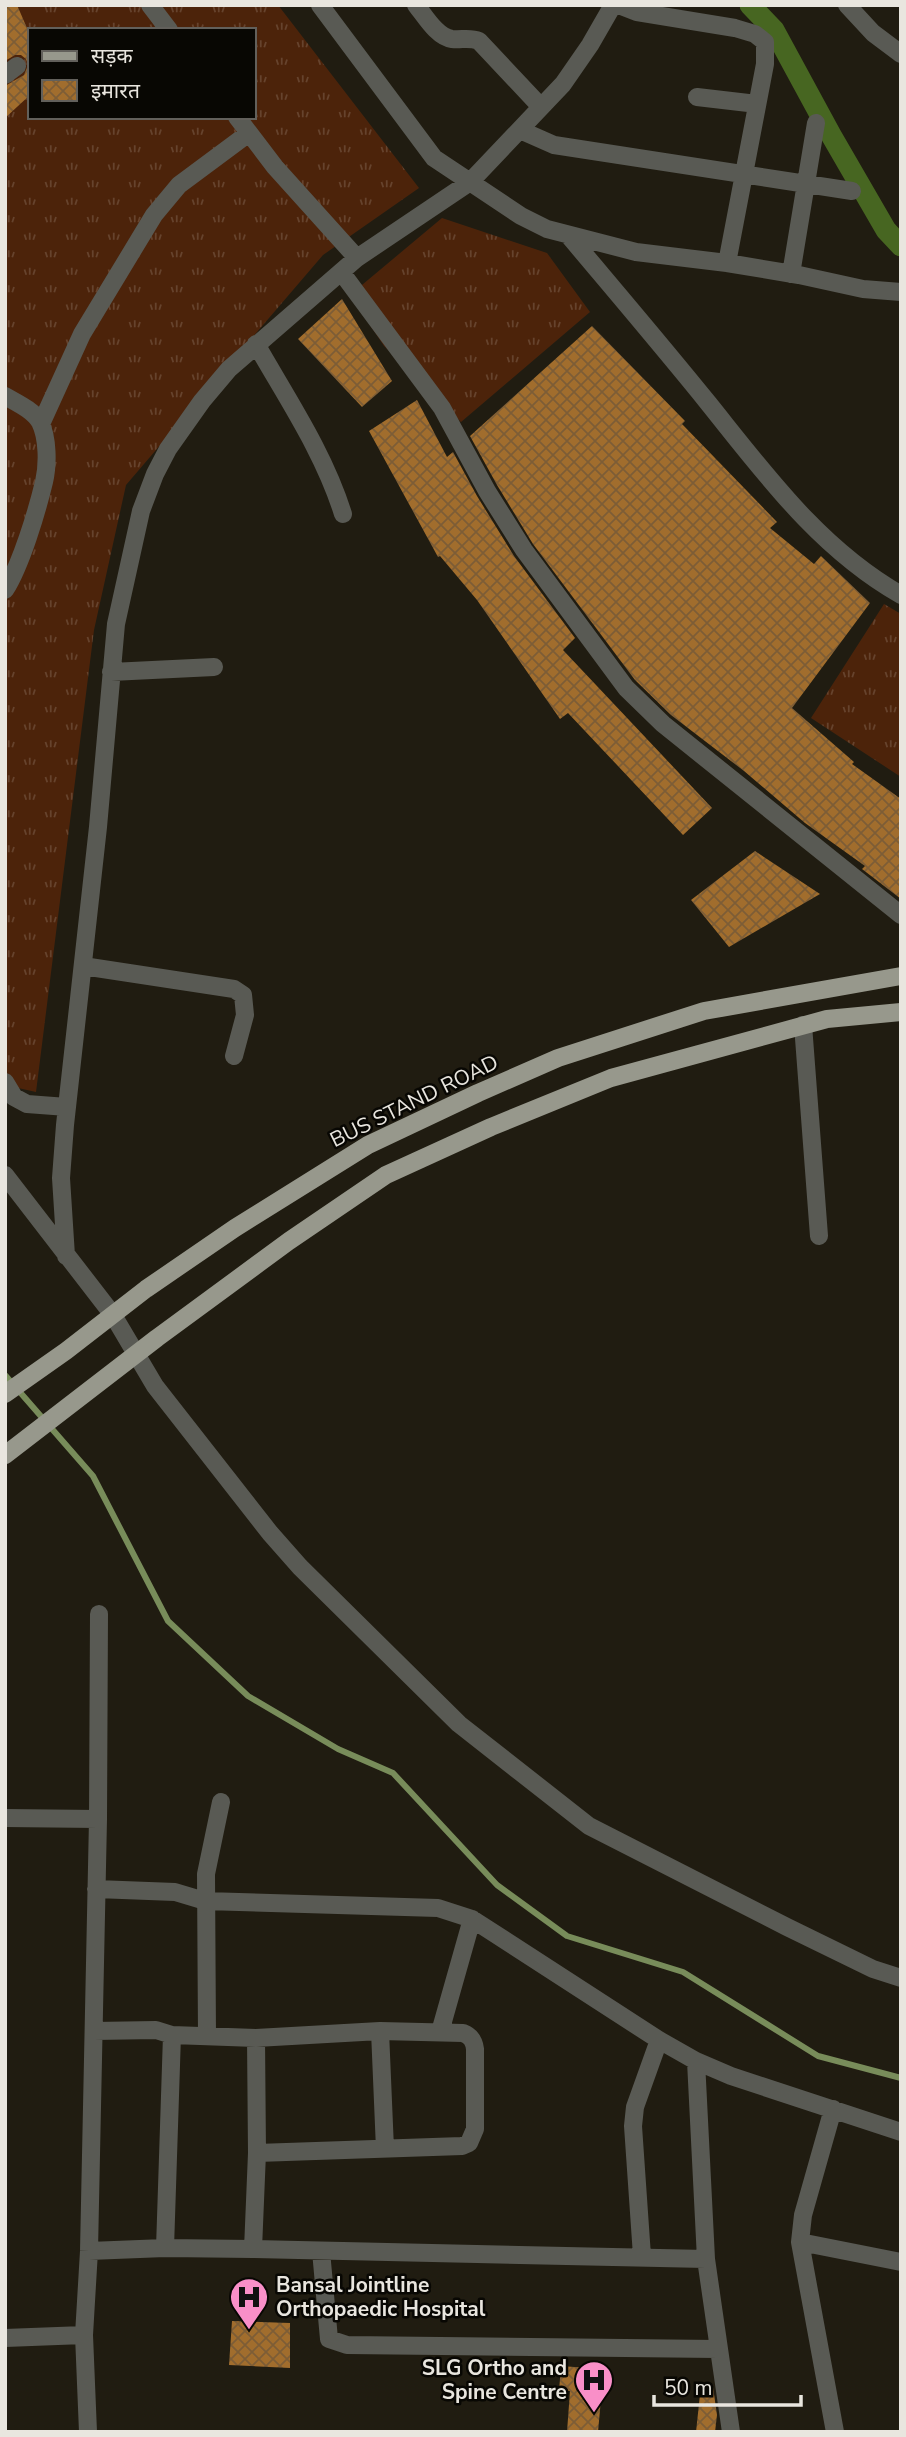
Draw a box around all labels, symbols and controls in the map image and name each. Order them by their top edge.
legend [28,28,256,119]
text: सड़क [91,42,133,70]
text: इमारत [91,77,141,105]
street label: BUS STAND ROAD [325,1048,503,1154]
place label: Bansal Jointline Orthopaedic Hospital [276,2271,486,2323]
hospital icon: Bansal Jointline Orthopaedic Hospital [228,2276,270,2331]
place label: SLG Ortho and Spine Centre [422,2354,567,2406]
hospital icon: SLG Ortho and Spine Centre [573,2359,615,2414]
scale bar [654,2364,801,2408]
text: 50 m [664,2374,713,2402]

